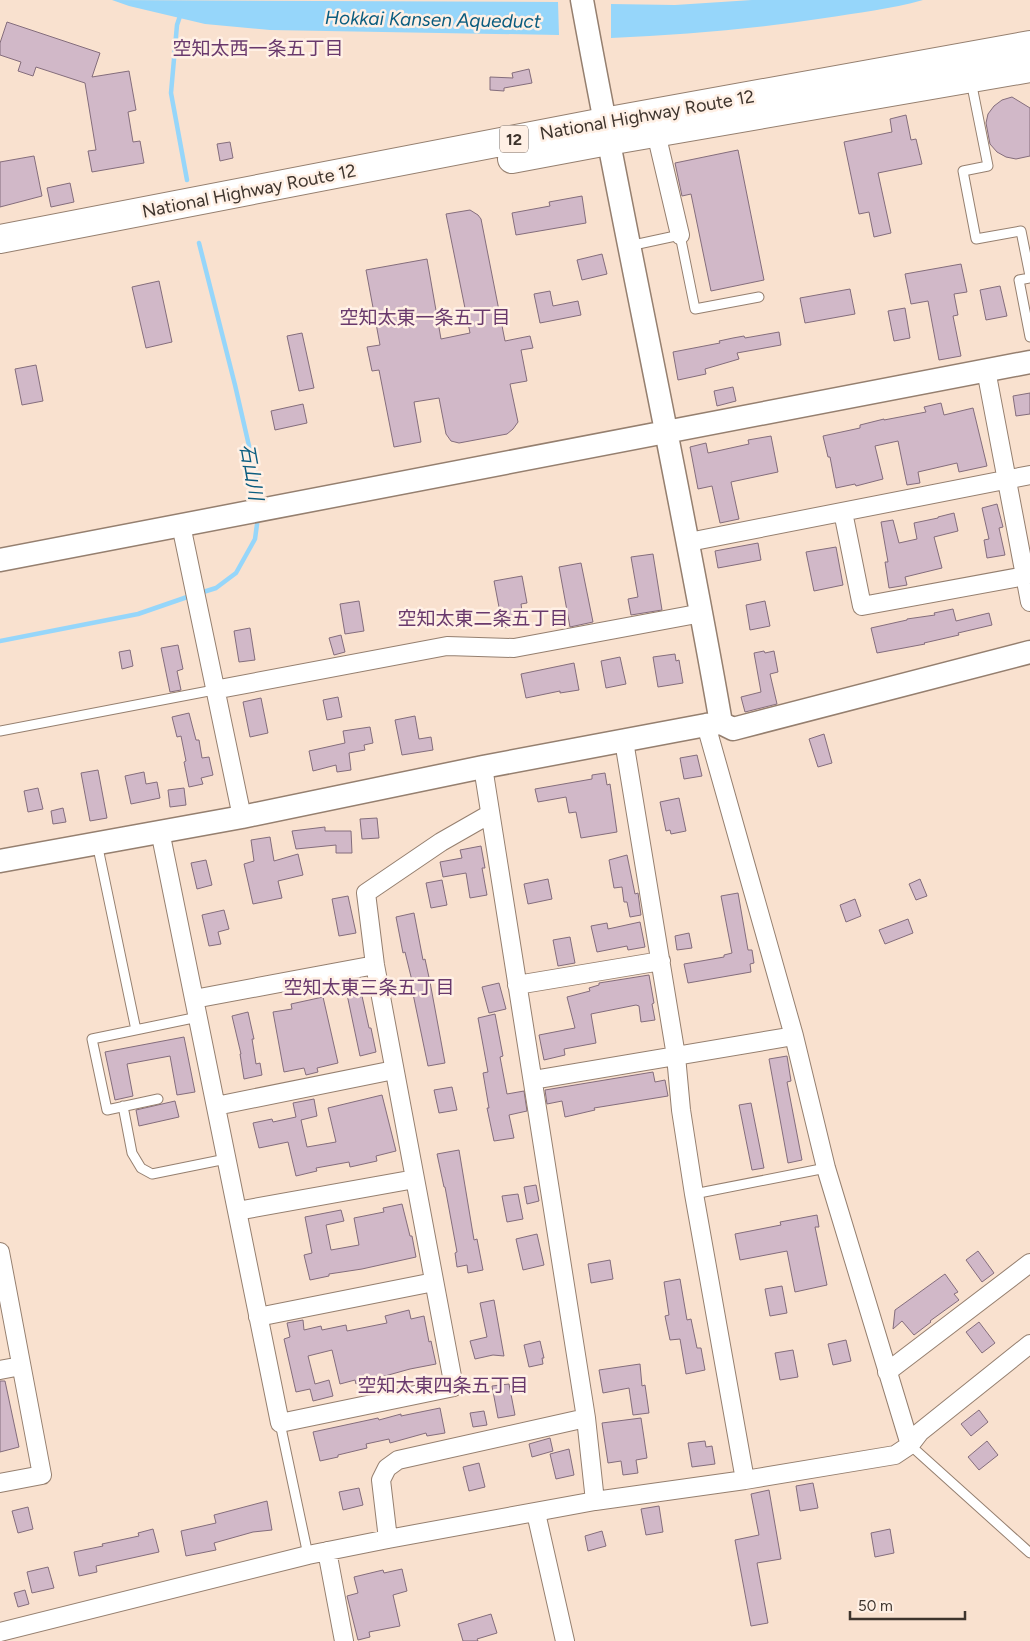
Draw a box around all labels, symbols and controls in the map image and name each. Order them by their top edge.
water label: Hokkai Kansen Aqueduct [325,6,542,33]
district label: 空知太西一条五丁目 [172,37,344,60]
street label: National Highway Route 12 [538,85,756,145]
road number: 12 [500,126,528,152]
street label: National Highway Route 12 [140,159,358,223]
district label: 空知太東一条五丁目 [339,306,511,329]
water label: 石山川 [235,442,268,504]
district label: 空知太東二条五丁目 [397,607,569,630]
district label: 空知太東三条五丁目 [283,976,455,999]
district label: 空知太東四条五丁目 [357,1374,529,1397]
scale bar [850,1588,965,1620]
text: 50 m [858,1597,893,1615]

